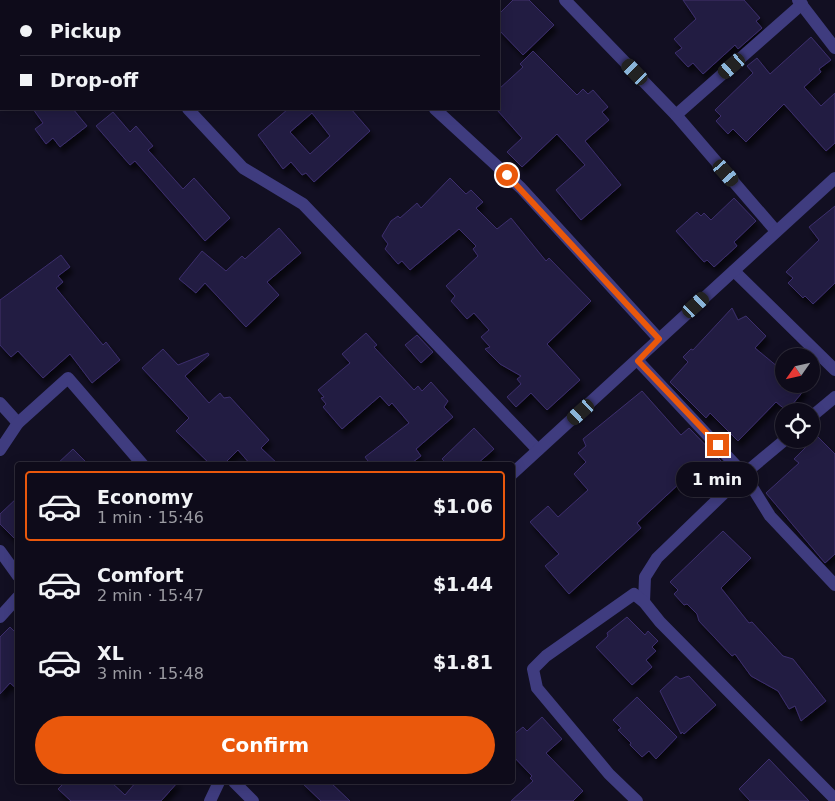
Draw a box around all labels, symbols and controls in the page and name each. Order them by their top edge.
text: Pickup [50,20,121,42]
car [715,50,748,82]
car [619,56,650,88]
text: Drop-off [50,69,138,91]
car [710,157,741,189]
route start [496,164,518,186]
car [679,289,712,321]
north arrow [775,348,820,392]
map controls [775,348,820,448]
car [564,396,597,428]
button: locate [775,403,820,448]
route end [707,434,729,456]
callout: 1 min [677,462,759,498]
text: 1 min [692,470,742,489]
icon: car [37,484,82,529]
text: Economy [97,486,193,508]
text: $1.06 [433,495,493,517]
text: 1 min · 15:46 [97,508,204,527]
icon: car [37,562,82,607]
text: Comfort [97,564,184,586]
text: $1.44 [433,573,493,595]
text: 2 min · 15:47 [97,586,204,605]
icon: car [37,640,82,685]
text: XL [97,642,124,664]
text: $1.81 [433,651,493,673]
text: 3 min · 15:48 [97,664,204,683]
button: Confirm [35,716,495,774]

